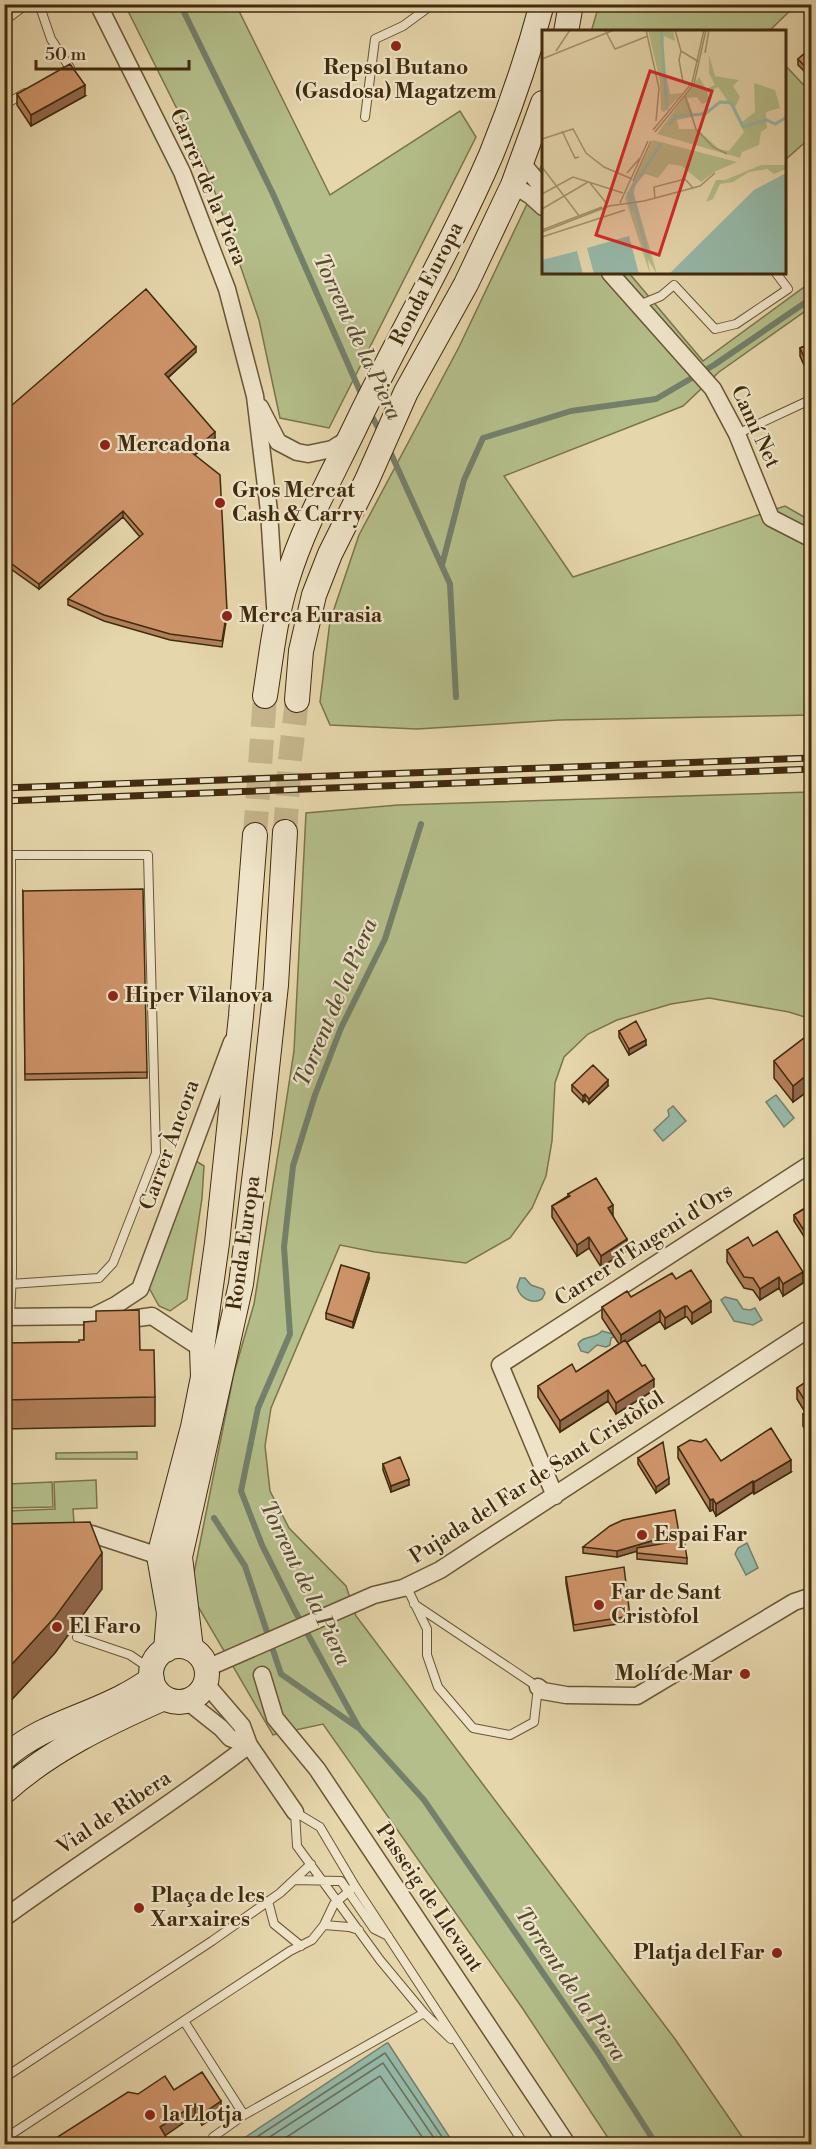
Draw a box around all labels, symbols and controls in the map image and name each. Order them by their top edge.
inset map [542,30,786,274]
scale bar [36,33,189,71]
marker: Repsol Butano (Gasdosa) Magatzem [389,39,403,53]
text: 50 m [45,43,87,66]
place label: Repsol Butano (Gasdosa) Magatzem [295,55,497,105]
street label: Carrer de la Piera [163,105,253,269]
street label: Ronda Europa [385,217,469,350]
water label: Torrent de la Piera [307,250,408,425]
street label: Camí Net [725,382,786,473]
place label: Mercadona [117,432,231,458]
marker: Mercadona [98,438,112,452]
place label: Gros Mercat Cash & Carry [232,478,364,528]
marker: Gros Mercat Cash & Carry [213,496,227,510]
place label: Merca Eurasia [239,603,383,629]
marker: Merca Eurasia [220,609,234,623]
water label: Torrent de la Piera [288,914,384,1091]
place label: Hiper Vilanova [125,983,273,1009]
marker: Hiper Vilanova [106,989,120,1003]
street label: Carrer Àncora [133,1075,206,1214]
street label: Ronda Europa [222,1174,266,1312]
street label: Carrer d'Eugeni d'Ors [550,1178,738,1312]
street label: Pujada del Far de Sant Cristòfol [405,1386,669,1570]
water label: Torrent de la Piera [253,1496,357,1671]
place label: Espai Far [654,1522,747,1548]
marker: Espai Far [635,1528,649,1542]
place label: Far de Sant Cristòfol [611,1580,721,1630]
marker: Far de Sant Cristòfol [592,1598,606,1612]
place label: El Faro [69,1614,141,1640]
marker: El Faro [50,1620,64,1634]
place label: Molí de Mar [615,1661,733,1687]
marker: Molí de Mar [738,1667,752,1681]
street label: Vial de Ribera [51,1765,176,1861]
street label: Passeig de Llevant [370,1819,489,1978]
place label: Plaça de les Xarxaires [150,1883,265,1933]
marker: Plaça de les Xarxaires [132,1901,146,1915]
water label: Torrent de la Piera [508,1902,632,2067]
place label: Platja del Far [633,1940,765,1966]
marker: Platja del Far [770,1946,784,1960]
place label: la Llotja [162,2102,243,2128]
marker: la Llotja [143,2108,157,2122]

